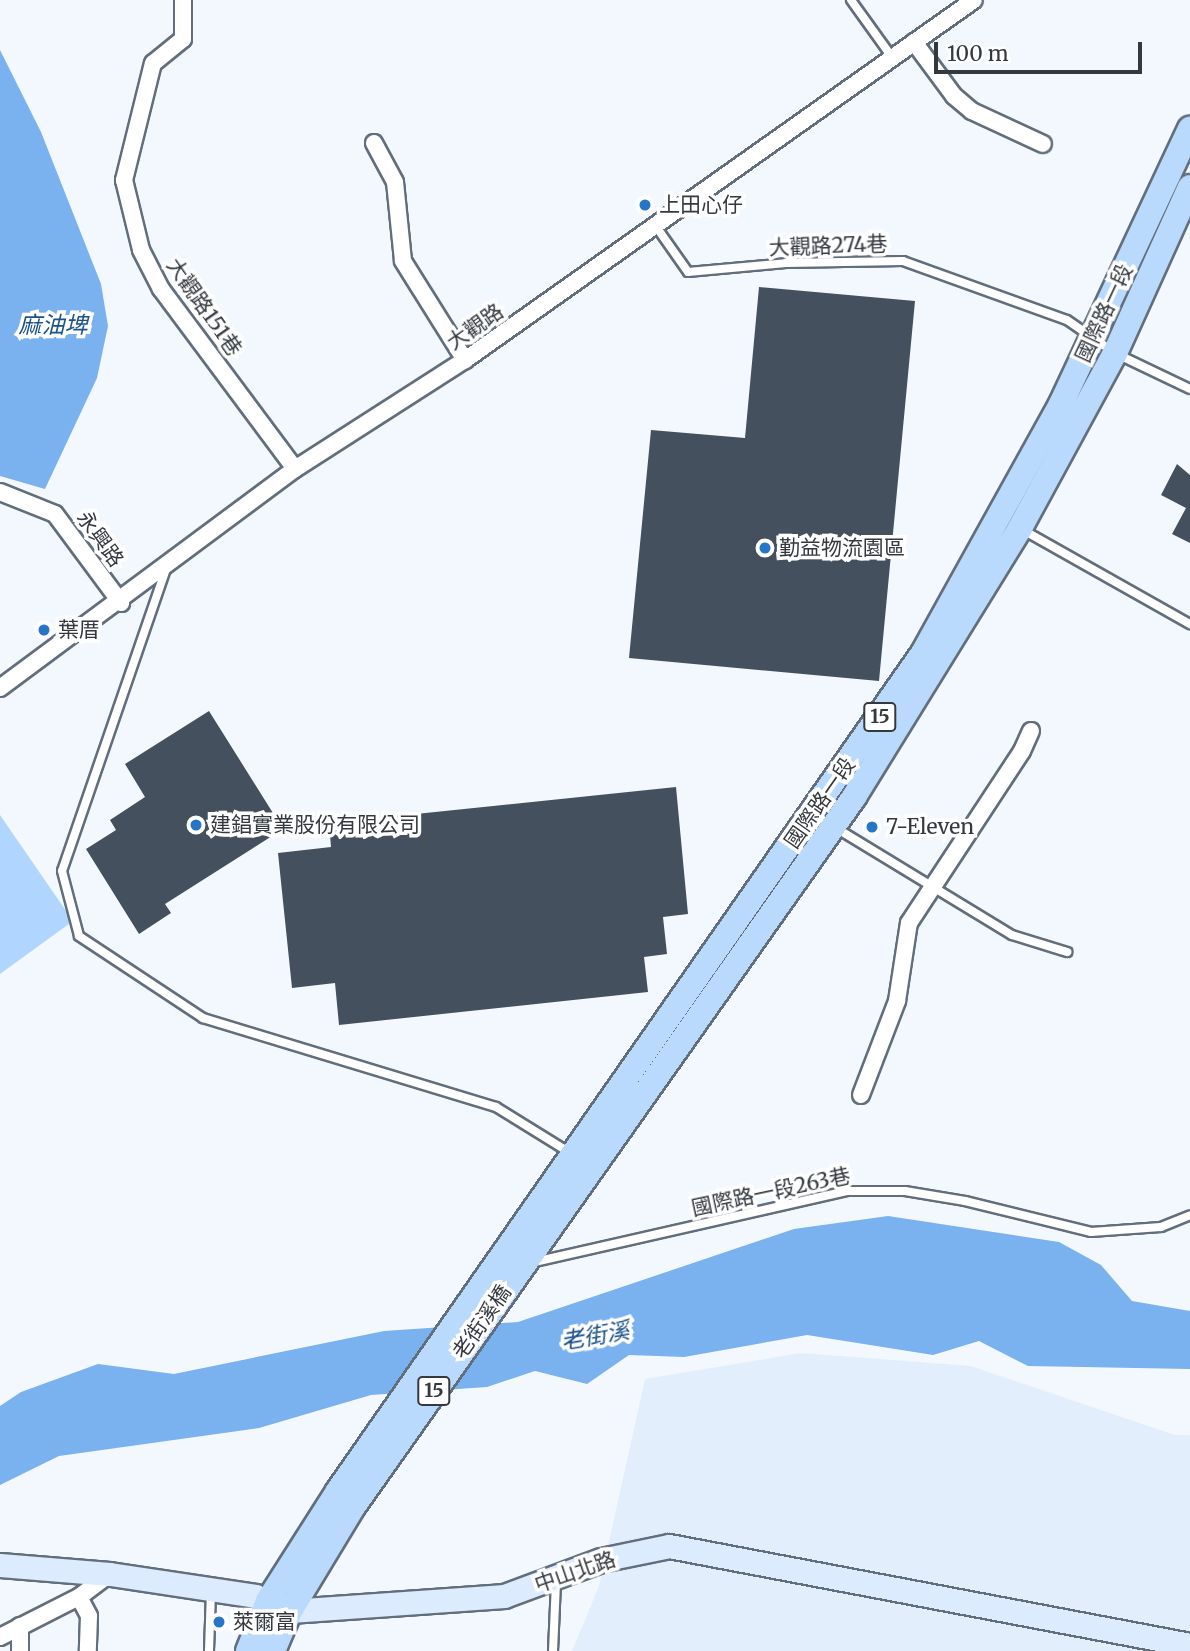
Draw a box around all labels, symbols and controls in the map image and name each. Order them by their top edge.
scale bar [938,28,1146,72]
text: 100 m [947,40,1009,67]
place label: 上田心仔 [659,192,743,218]
marker: 上田心仔 [637,197,653,213]
street label: 大觀路274巷 [768,231,888,261]
street label: 大觀路151巷 [161,253,247,361]
street label: 國際路一段 [1070,260,1138,366]
street label: 大觀路 [442,299,508,355]
water label: 麻油埤 [19,311,87,339]
street label: 永興路 [71,506,129,572]
place label: 勤益物流園區 [779,535,905,561]
marker: 勤益物流園區 [757,540,773,556]
place label: 葉厝 [58,617,100,643]
marker: 葉厝 [36,622,52,638]
road number: 15 [862,702,898,732]
street label: 國際路一段 [780,753,860,853]
place label: 建錩實業股份有限公司 [210,812,420,838]
place label: 7-Eleven [886,814,974,840]
marker: 建錩實業股份有限公司 [188,817,204,833]
marker: 7-Eleven [864,819,880,835]
street label: 國際路一段263巷 [689,1163,853,1221]
street label: 老街溪橋 [448,1280,516,1364]
water label: 老街溪 [559,1316,631,1356]
road number: 15 [416,1376,452,1406]
street label: 中山北路 [531,1546,619,1598]
place label: 萊爾富 [233,1609,296,1635]
marker: 萊爾富 [211,1614,227,1630]

